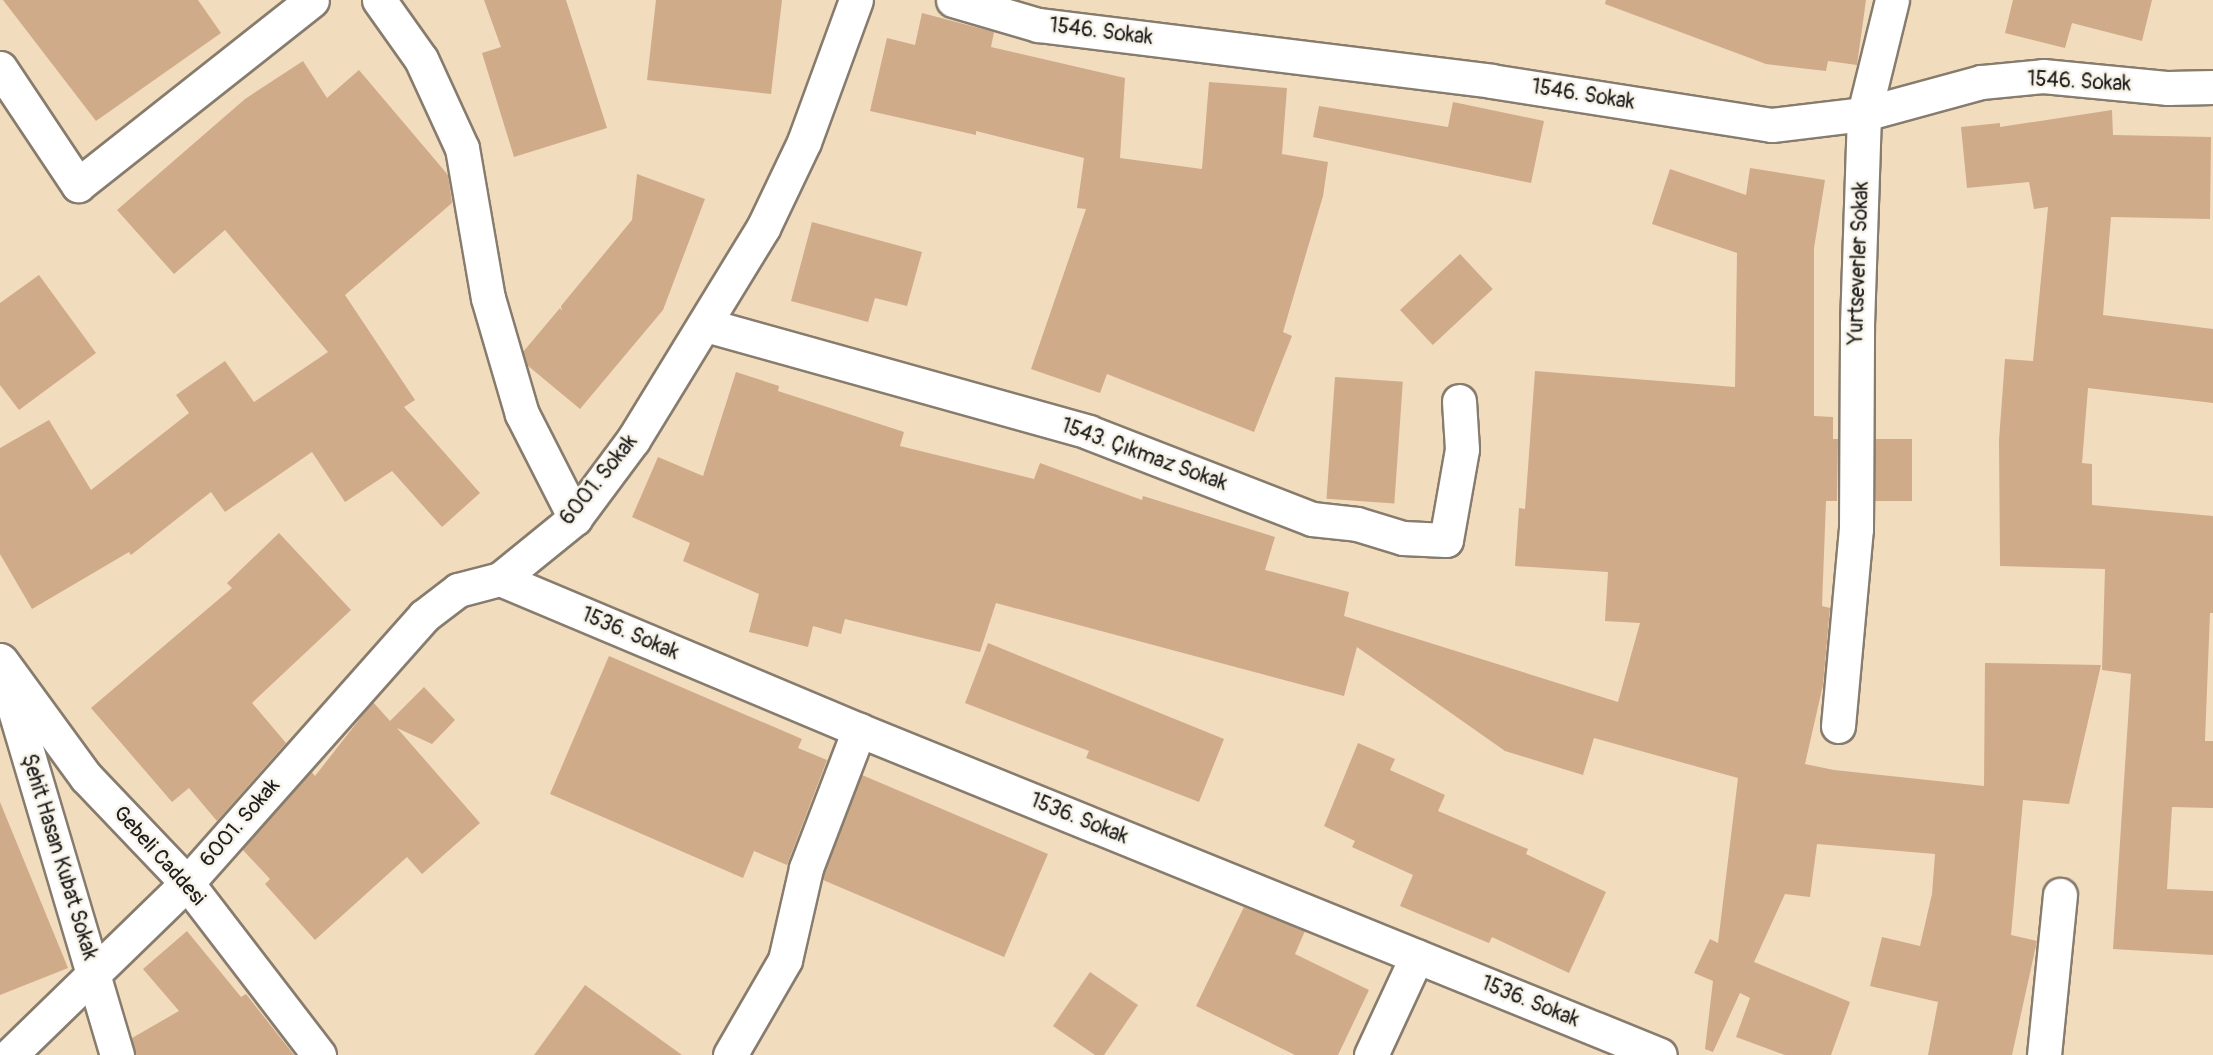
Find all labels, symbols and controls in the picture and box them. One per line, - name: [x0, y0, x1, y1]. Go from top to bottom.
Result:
- street label: 1546. Sokak: [1048, 13, 1154, 51]
- street label: 1546. Sokak: [2026, 67, 2132, 97]
- street label: 1546. Sokak: [1530, 74, 1636, 116]
- street label: Yurtseverler Sokak: [1844, 181, 1874, 345]
- street label: 1543. Çıkmaz Sokak: [1058, 413, 1230, 497]
- street label: 6001. Sokak: [555, 430, 643, 530]
- street label: 1536. Sokak: [577, 602, 683, 666]
- street label: Şehit Hasan Kubat Sokak: [16, 751, 102, 963]
- street label: 6001. Sokak: [195, 774, 285, 872]
- street label: 1536. Sokak: [1026, 788, 1132, 850]
- street label: Gebeli Caddesi: [108, 801, 210, 911]
- street label: 1536. Sokak: [1477, 971, 1583, 1033]

